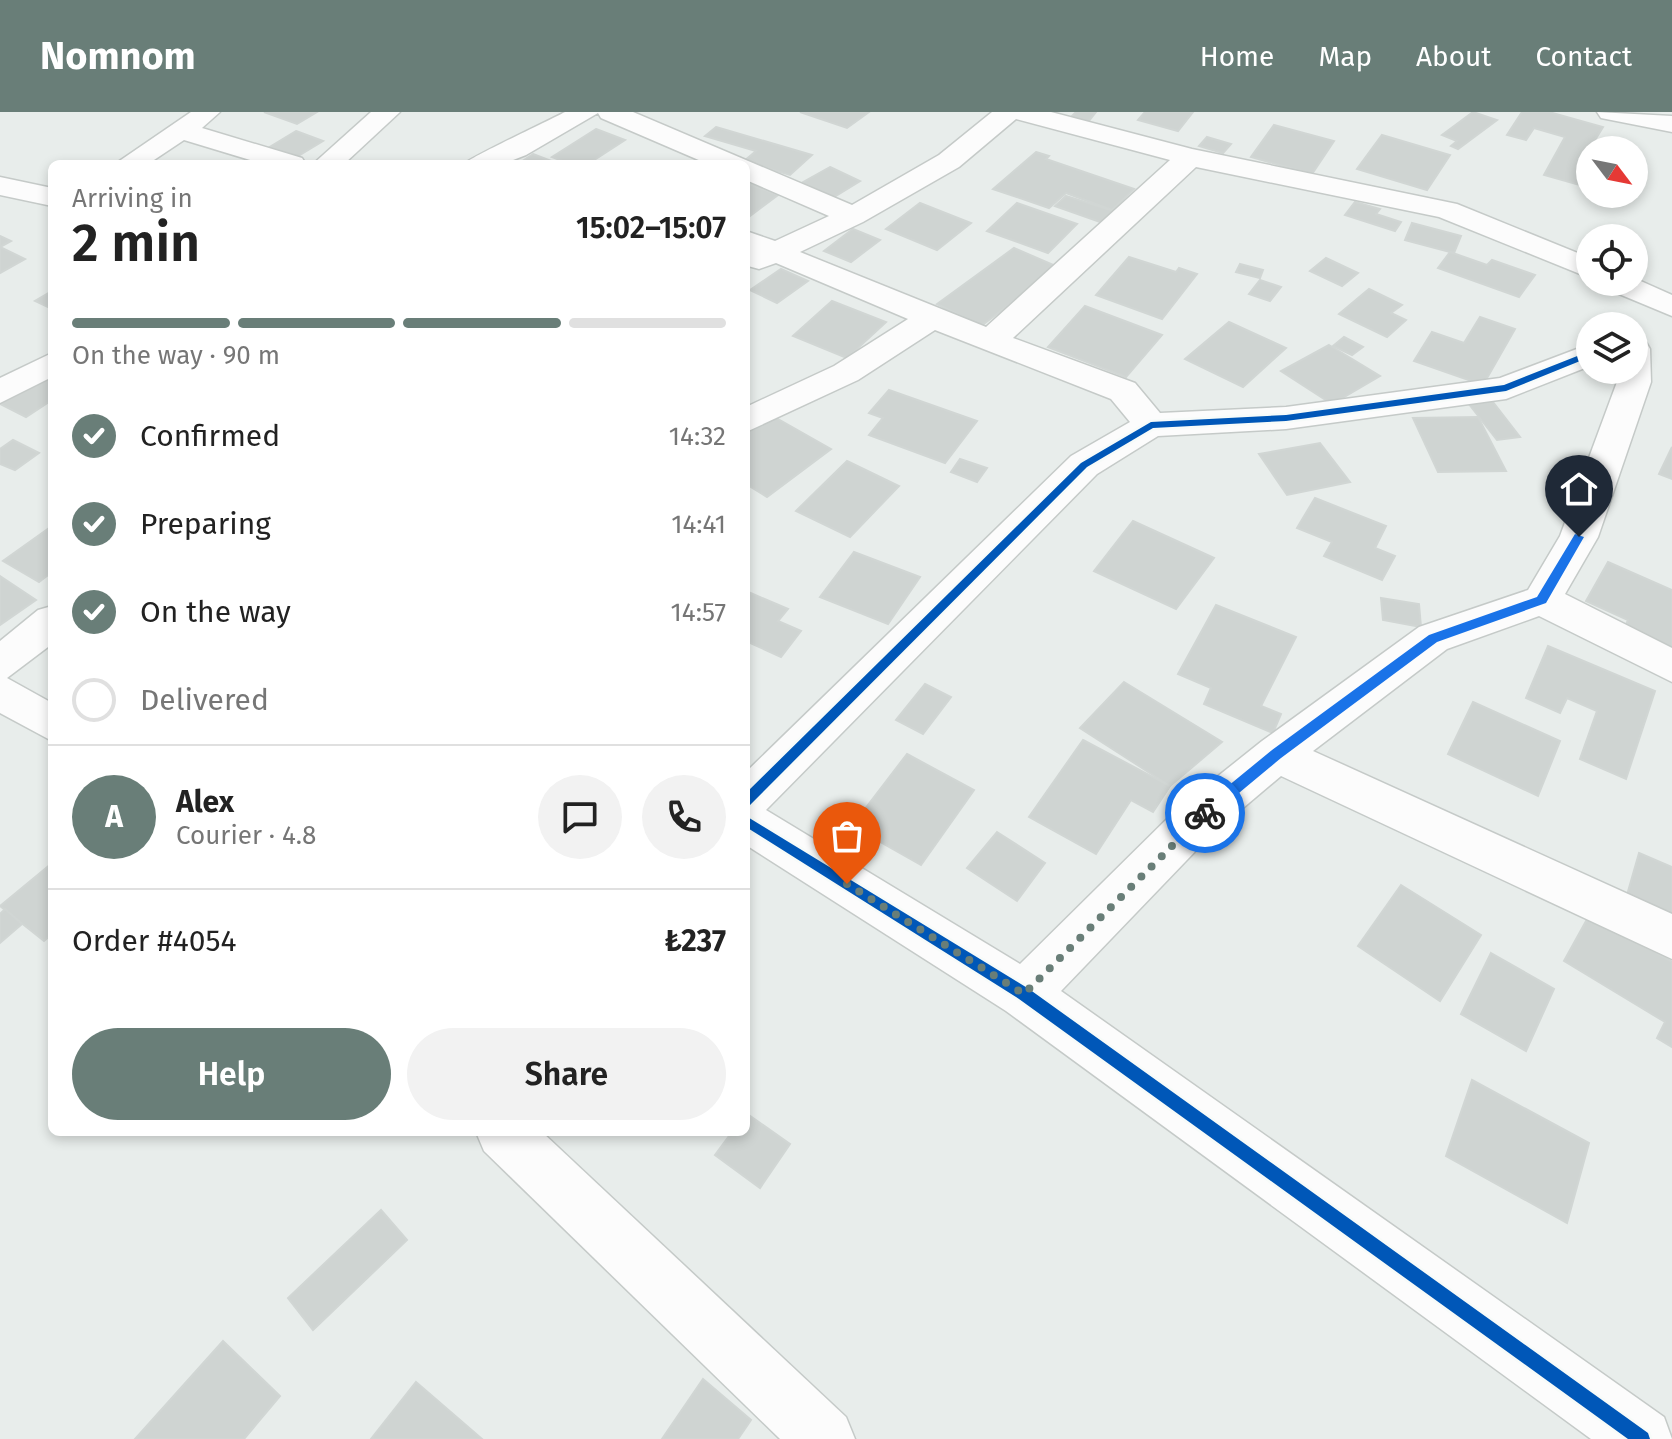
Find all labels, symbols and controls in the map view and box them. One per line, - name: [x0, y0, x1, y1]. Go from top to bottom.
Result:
- text: Nomnom: [40, 33, 196, 79]
- text: Home: [1200, 40, 1274, 73]
- text: Map: [1318, 40, 1372, 73]
- text: About: [1416, 40, 1491, 73]
- text: Contact: [1535, 40, 1632, 73]
- north arrow: [1576, 136, 1648, 208]
- map controls: [1576, 136, 1648, 384]
- text: Arriving in: [72, 183, 193, 214]
- text: 15:02–15:07: [576, 210, 726, 246]
- text: 2 min: [72, 212, 200, 275]
- button: locate: [1576, 224, 1648, 296]
- button: layers: [1576, 312, 1648, 384]
- text: On the way · 90 m: [72, 340, 280, 371]
- icon: check: [72, 414, 116, 458]
- text: Confirmed: [140, 418, 280, 454]
- text: 14:32: [669, 421, 726, 452]
- pin: [1545, 455, 1613, 537]
- icon: home: [1557, 467, 1601, 511]
- icon: check: [72, 502, 116, 546]
- text: Preparing: [140, 506, 271, 542]
- text: 14:41: [671, 509, 726, 540]
- icon: check: [72, 590, 116, 634]
- text: On the way: [140, 594, 291, 630]
- text: 14:57: [671, 597, 726, 628]
- text: Delivered: [140, 682, 269, 718]
- courier: [1165, 773, 1245, 853]
- button: chat: [538, 775, 622, 859]
- button: phone: [642, 775, 726, 859]
- text: Alex: [176, 784, 234, 820]
- icon: bike: [1183, 791, 1227, 835]
- text: A: [105, 799, 123, 835]
- pin: [813, 802, 881, 884]
- icon: bag: [825, 814, 869, 858]
- text: Courier · 4.8: [176, 820, 316, 851]
- text: Order #4054: [72, 923, 237, 959]
- text: ₺237: [664, 923, 726, 959]
- button: Help: [72, 1028, 391, 1120]
- button: Share: [407, 1028, 726, 1120]

